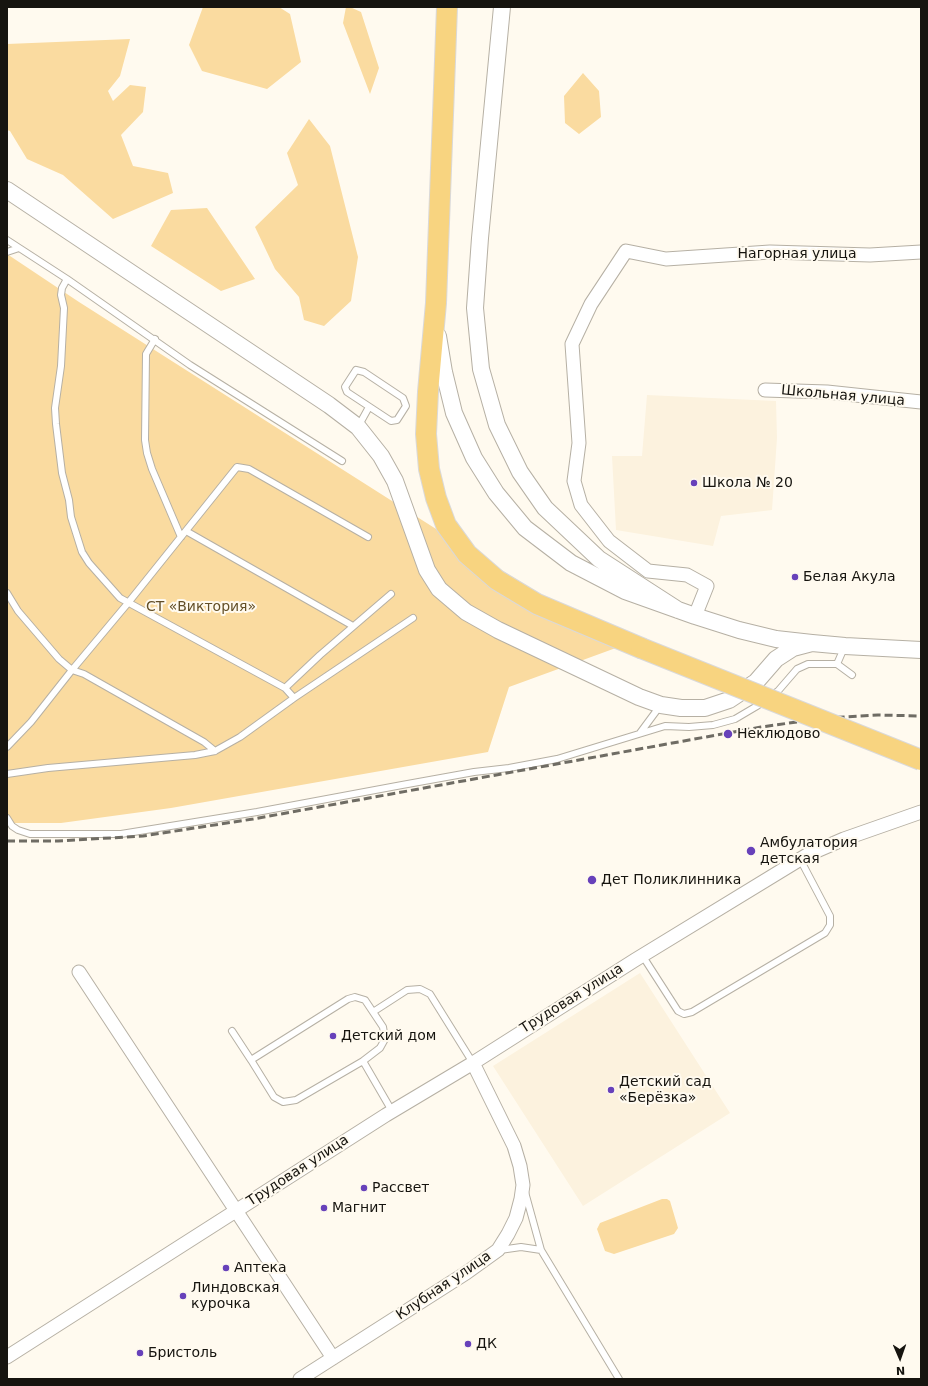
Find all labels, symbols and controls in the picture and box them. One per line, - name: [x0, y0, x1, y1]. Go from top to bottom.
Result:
- street label: Нагорная улица: [738, 246, 856, 262]
- street label: Школьная улица: [780, 382, 906, 410]
- place label: Школа № 20: [702, 475, 793, 491]
- marker: Школа № 20: [689, 478, 699, 488]
- place label: Белая Акула: [803, 569, 895, 585]
- marker: Белая Акула: [790, 572, 800, 582]
- park label: СТ «Виктория»: [146, 599, 256, 615]
- place label: Неклюдово: [737, 726, 820, 742]
- marker: Неклюдово: [722, 728, 734, 740]
- place label: Амбулатория детская: [760, 835, 858, 868]
- marker: Амбулатория детская: [745, 845, 757, 857]
- place label: Дет Поликлинника: [601, 872, 741, 888]
- marker: Дет Поликлинника: [586, 874, 598, 886]
- street label: Трудовая улица: [517, 961, 627, 1037]
- place label: Детский дом: [341, 1028, 436, 1044]
- marker: Детский дом: [328, 1031, 338, 1041]
- place label: Детский сад «Берёзка»: [619, 1074, 711, 1106]
- marker: Детский сад «Берёзка»: [606, 1085, 616, 1095]
- street label: Трудовая улица: [244, 1132, 352, 1210]
- place label: Рассвет: [372, 1180, 429, 1196]
- marker: Рассвет: [359, 1183, 369, 1193]
- place label: Магнит: [332, 1200, 386, 1216]
- marker: Магнит: [319, 1203, 329, 1213]
- street label: Клубная улица: [393, 1248, 495, 1324]
- place label: Аптека: [234, 1260, 287, 1276]
- marker: Аптека: [221, 1263, 231, 1273]
- place label: Линдовская курочка: [191, 1280, 279, 1312]
- marker: Линдовская курочка: [178, 1291, 188, 1301]
- place label: ДК: [476, 1336, 497, 1352]
- north arrow: [880, 1338, 920, 1378]
- marker: ДК: [463, 1339, 473, 1349]
- place label: Бристоль: [148, 1345, 217, 1361]
- marker: Бристоль: [135, 1348, 145, 1358]
- text: N: [896, 1364, 905, 1377]

